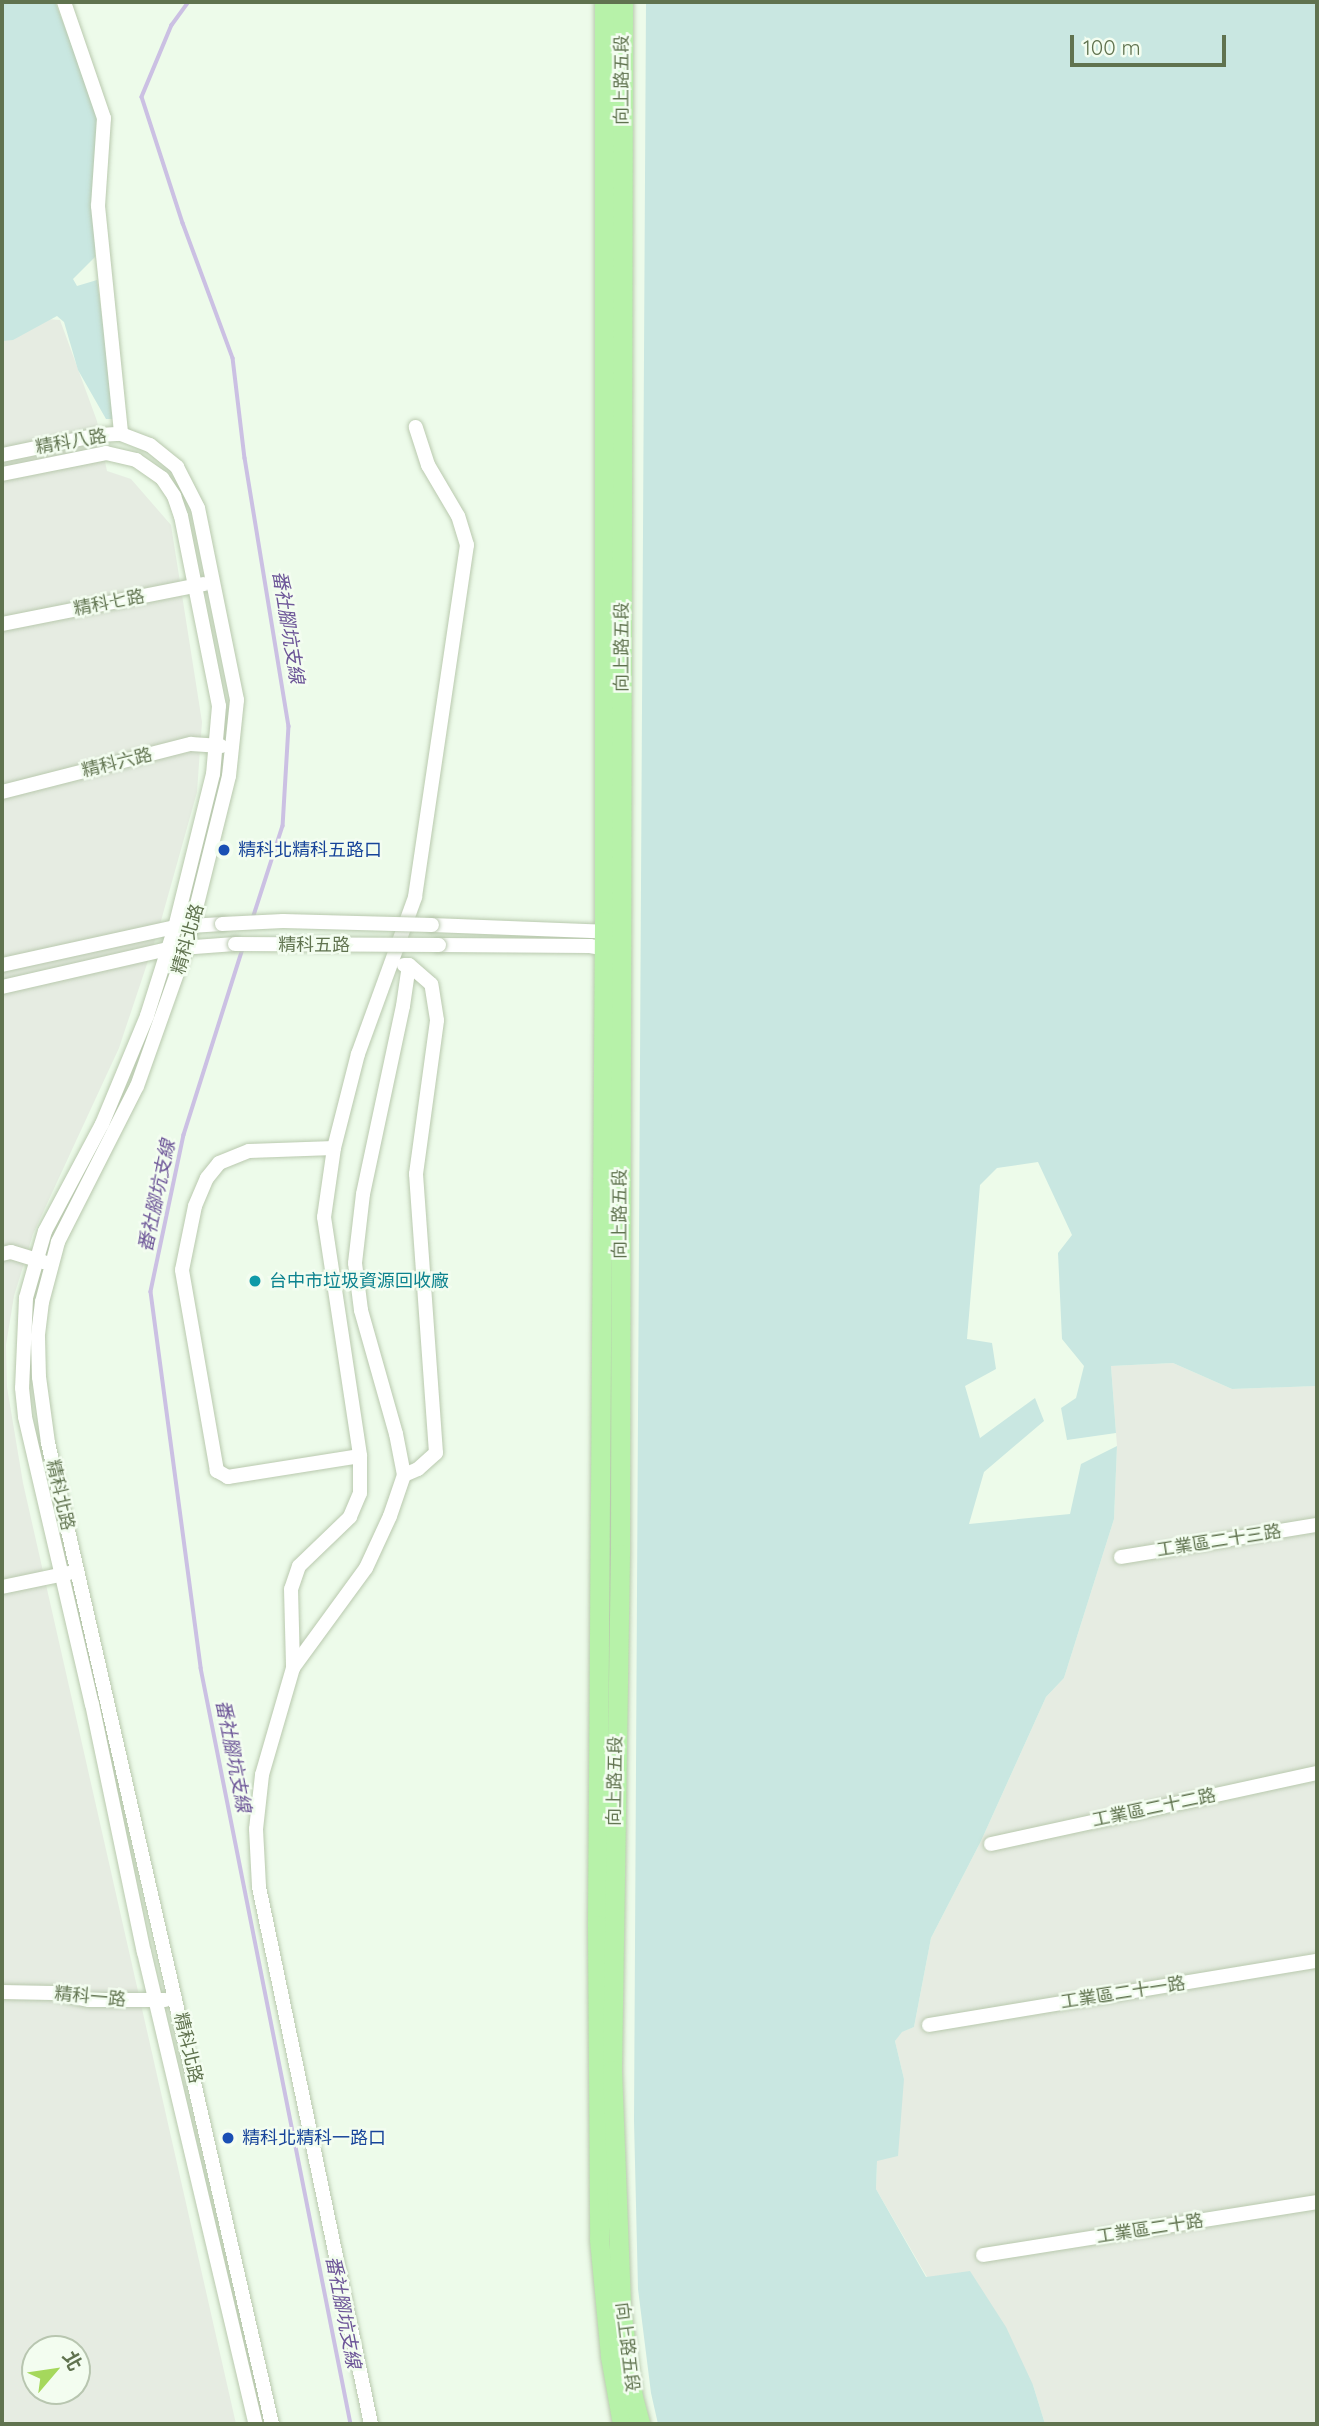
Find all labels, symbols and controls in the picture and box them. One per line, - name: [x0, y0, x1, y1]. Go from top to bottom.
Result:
- scale bar: [1074, 21, 1230, 65]
- text: 100 m: [1083, 34, 1141, 60]
- street label: 向上路五段: [611, 35, 633, 125]
- street label: 精科八路: [34, 425, 108, 459]
- water label: 番社腳坑支線: [268, 569, 308, 685]
- street label: 精科七路: [72, 586, 146, 620]
- street label: 向上路五段: [611, 602, 633, 692]
- street label: 精科六路: [79, 744, 155, 782]
- place label: 精科北精科五路口: [238, 839, 382, 861]
- marker: 精科北精科五路口: [216, 842, 232, 858]
- street label: 精科北路: [168, 901, 208, 977]
- street label: 精科五路: [278, 934, 350, 956]
- water label: 番社腳坑支線: [134, 1138, 180, 1254]
- street label: 向上路五段: [609, 1169, 631, 1259]
- place label: 台中市垃圾資源回收廠: [269, 1270, 449, 1292]
- marker: 台中市垃圾資源回收廠: [247, 1273, 263, 1289]
- street label: 精科北路: [41, 1457, 79, 1533]
- street label: 工業區二十三路: [1155, 1520, 1283, 1562]
- water label: 番社腳坑支線: [211, 1698, 255, 1814]
- street label: 向上路五段: [603, 1736, 627, 1826]
- street label: 工業區二十二路: [1090, 1784, 1218, 1832]
- street label: 工業區二十一路: [1059, 1972, 1187, 2014]
- street label: 精科一路: [53, 1983, 127, 2011]
- street label: 精科北路: [169, 2010, 207, 2086]
- place label: 精科北精科一路口: [242, 2127, 386, 2149]
- marker: 精科北精科一路口: [220, 2130, 236, 2146]
- street label: 工業區二十路: [1095, 2210, 1205, 2248]
- water label: 番社腳坑支線: [321, 2254, 365, 2370]
- street label: 向上路五段: [611, 2301, 643, 2393]
- north arrow: [21, 2335, 91, 2405]
- text: 北: [58, 2347, 88, 2375]

